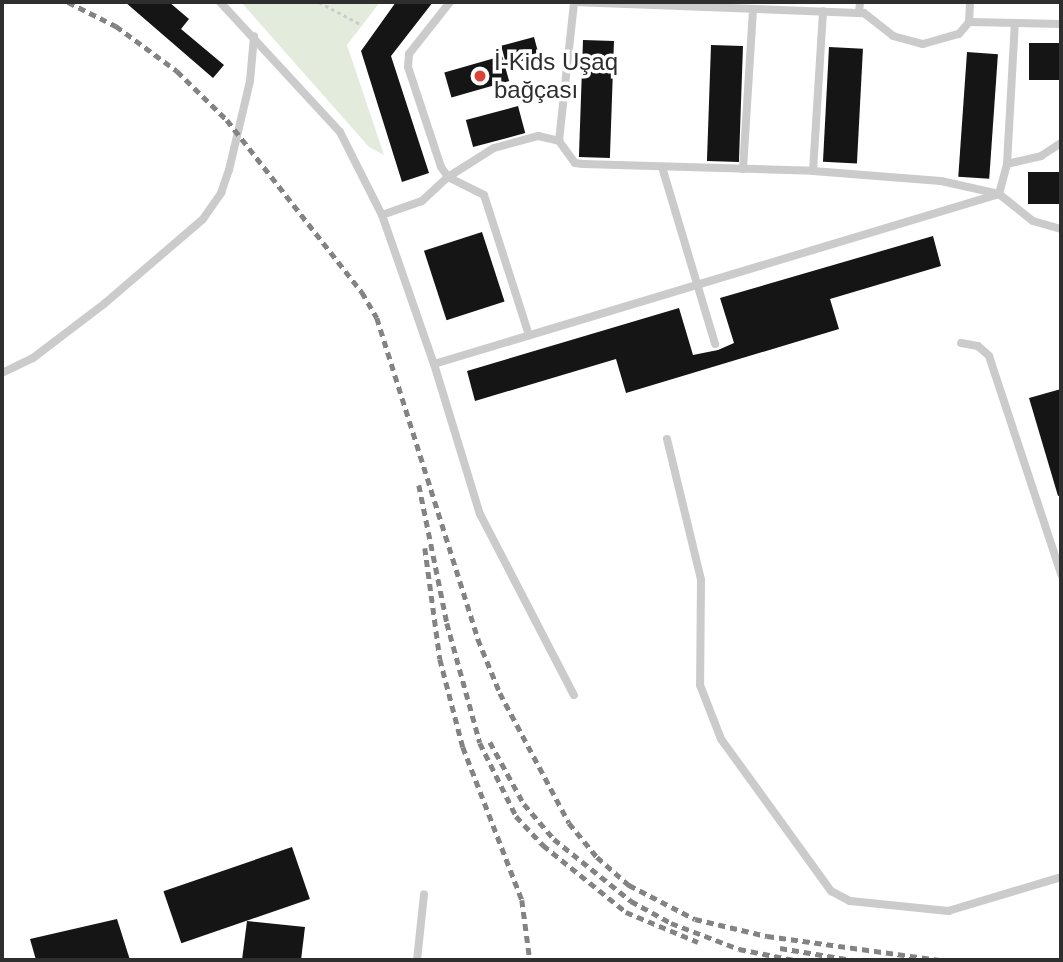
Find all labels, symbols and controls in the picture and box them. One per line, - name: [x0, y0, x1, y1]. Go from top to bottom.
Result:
- place label: İ-Kids Uşaq bağçası: [494, 48, 618, 104]
- marker: İ-Kids Uşaq bağçası: [472, 68, 488, 84]

